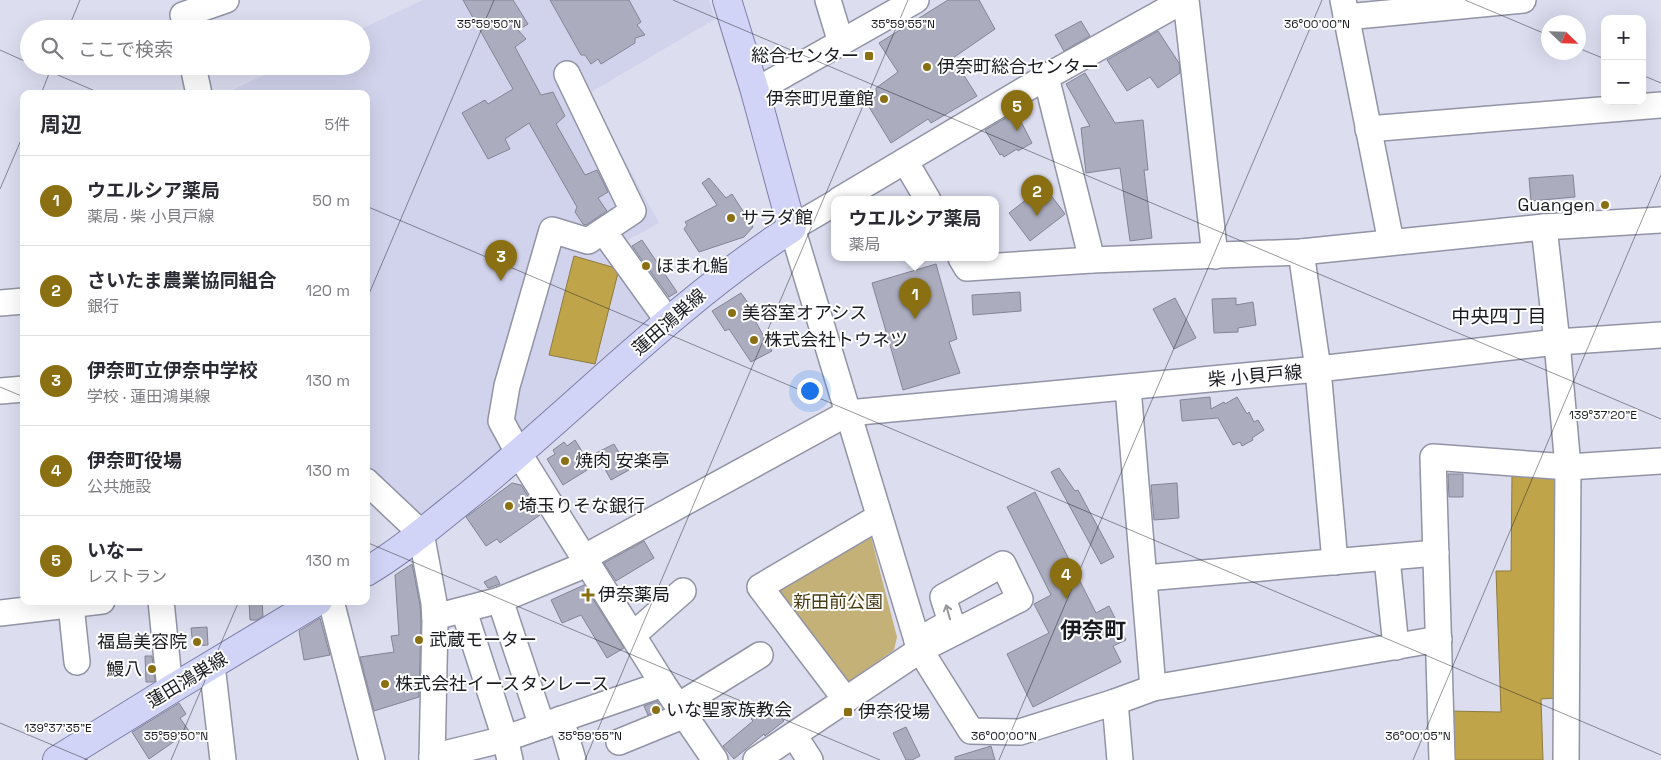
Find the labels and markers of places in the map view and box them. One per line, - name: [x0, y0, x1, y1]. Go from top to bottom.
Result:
- place label: 総合センター: [751, 44, 859, 67]
- marker: 総合センター: [863, 50, 875, 62]
- place label: 伊奈町総合センター: [937, 55, 1099, 78]
- marker: 伊奈町総合センター: [921, 61, 933, 73]
- place label: 伊奈町児童館: [766, 87, 874, 110]
- pin: 5: [1001, 90, 1033, 131]
- marker: 伊奈町児童館: [878, 93, 890, 105]
- pin: 2: [1021, 175, 1053, 216]
- place label: Guangen: [1517, 193, 1595, 216]
- marker: Guangen: [1599, 199, 1611, 211]
- place label: サラダ館: [741, 206, 813, 229]
- marker: サラダ館: [725, 212, 737, 224]
- pin: 3: [485, 240, 517, 281]
- place label: ほまれ鮨: [656, 254, 728, 277]
- marker: ほまれ鮨: [640, 260, 652, 272]
- pin: 1: [899, 278, 931, 319]
- place label: 美容室オアシス: [742, 301, 867, 324]
- marker: 美容室オアシス: [726, 307, 738, 319]
- place label: 株式会社トウネツ: [764, 328, 908, 351]
- marker: 株式会社トウネツ: [748, 334, 760, 346]
- place label: 焼肉 安楽亭: [575, 449, 670, 472]
- marker: 焼肉 安楽亭: [559, 455, 571, 467]
- place label: 埼玉りそな銀行: [519, 494, 645, 517]
- marker: 埼玉りそな銀行: [503, 500, 515, 512]
- pin: 4: [1050, 558, 1082, 599]
- place label: 伊奈薬局: [598, 583, 670, 606]
- marker: 伊奈薬局: [582, 589, 594, 601]
- place label: 武蔵モーター: [429, 628, 537, 651]
- place label: 福島美容院: [97, 630, 187, 653]
- marker: 武蔵モーター: [413, 634, 425, 646]
- marker: 福島美容院: [191, 636, 203, 648]
- place label: 鰻八: [106, 657, 142, 680]
- marker: 鰻八: [146, 663, 158, 675]
- place label: 株式会社イースタンレース: [395, 672, 609, 695]
- marker: 株式会社イースタンレース: [379, 678, 391, 690]
- place label: いな聖家族教会: [666, 698, 792, 721]
- place label: 伊奈役場: [858, 700, 930, 723]
- marker: いな聖家族教会: [650, 704, 662, 716]
- marker: 伊奈役場: [842, 706, 854, 718]

